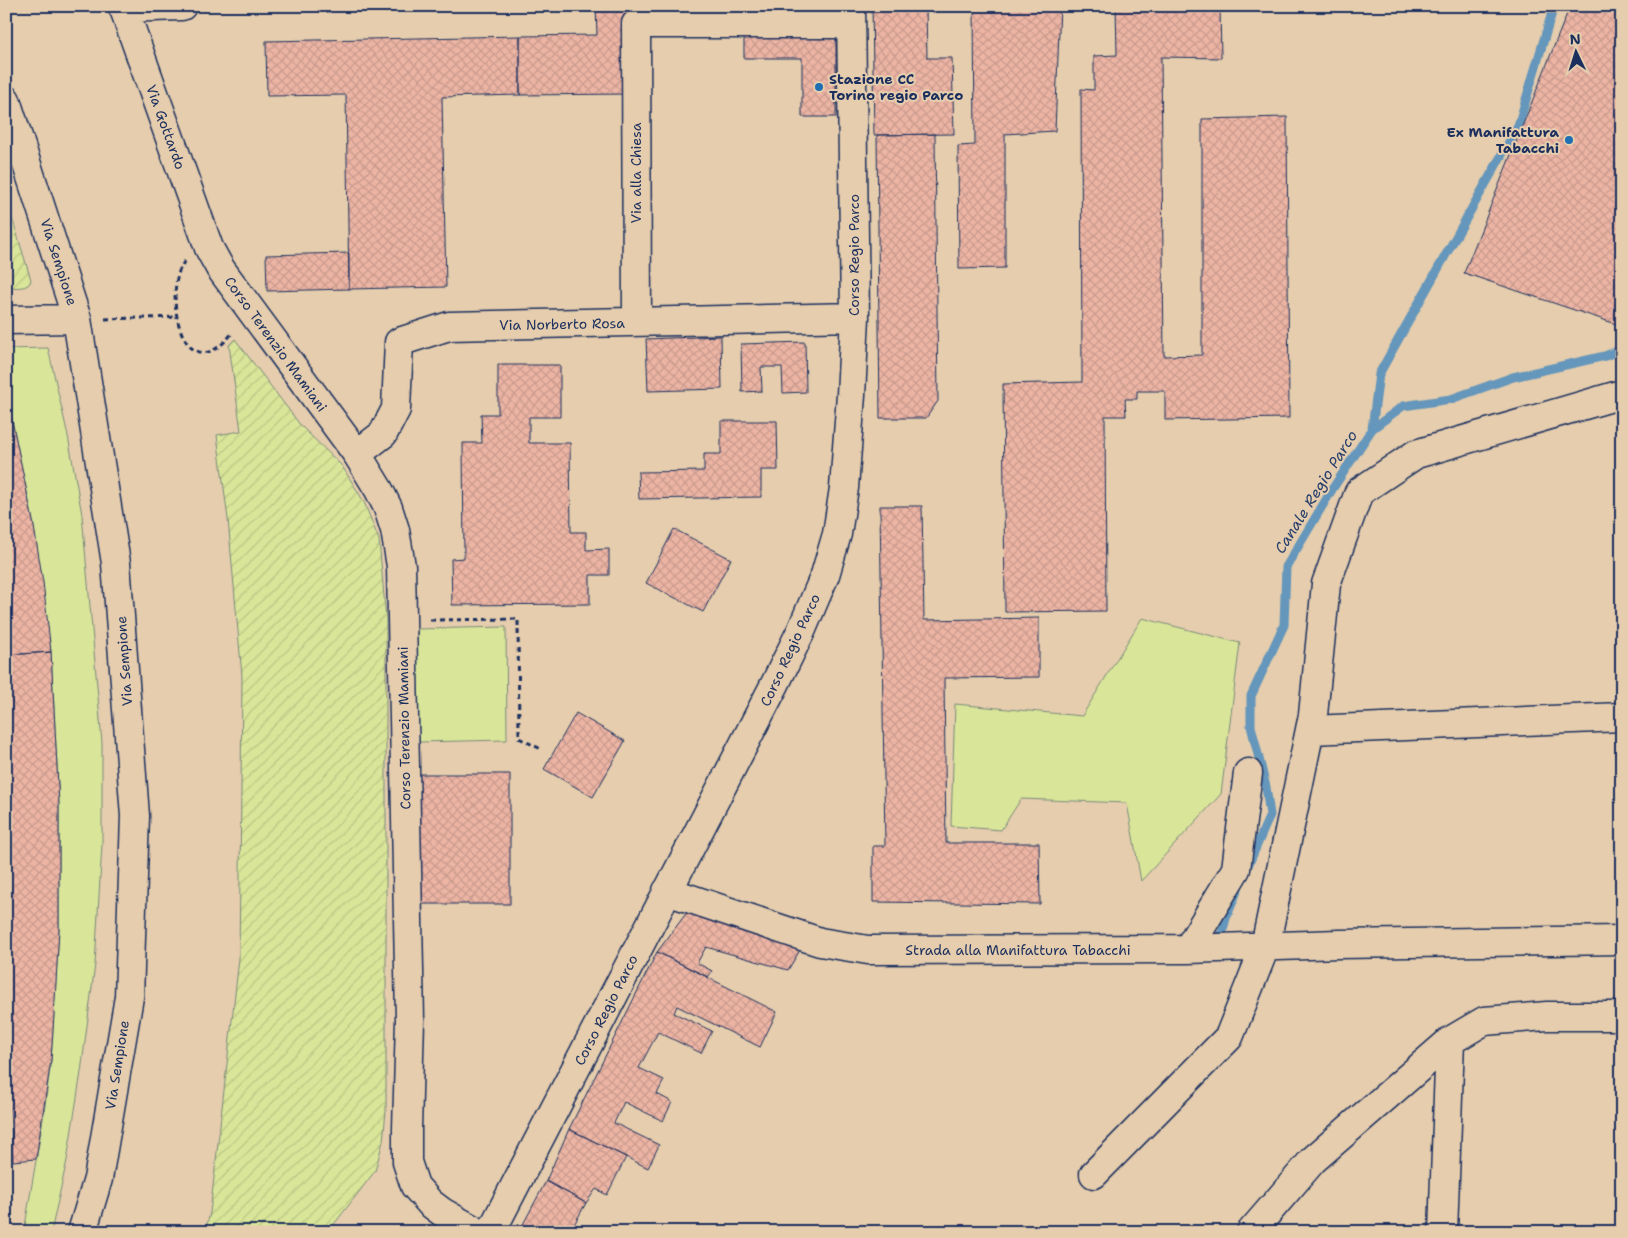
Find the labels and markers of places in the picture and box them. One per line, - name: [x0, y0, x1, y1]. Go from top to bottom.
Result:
- place label: Stazione CC Torino regio Parco: [829, 70, 963, 104]
- marker: Stazione CC Torino regio Parco: [813, 81, 825, 93]
- place label: Ex Manifattura Tabacchi: [1447, 123, 1559, 157]
- marker: Ex Manifattura Tabacchi: [1563, 134, 1575, 146]

